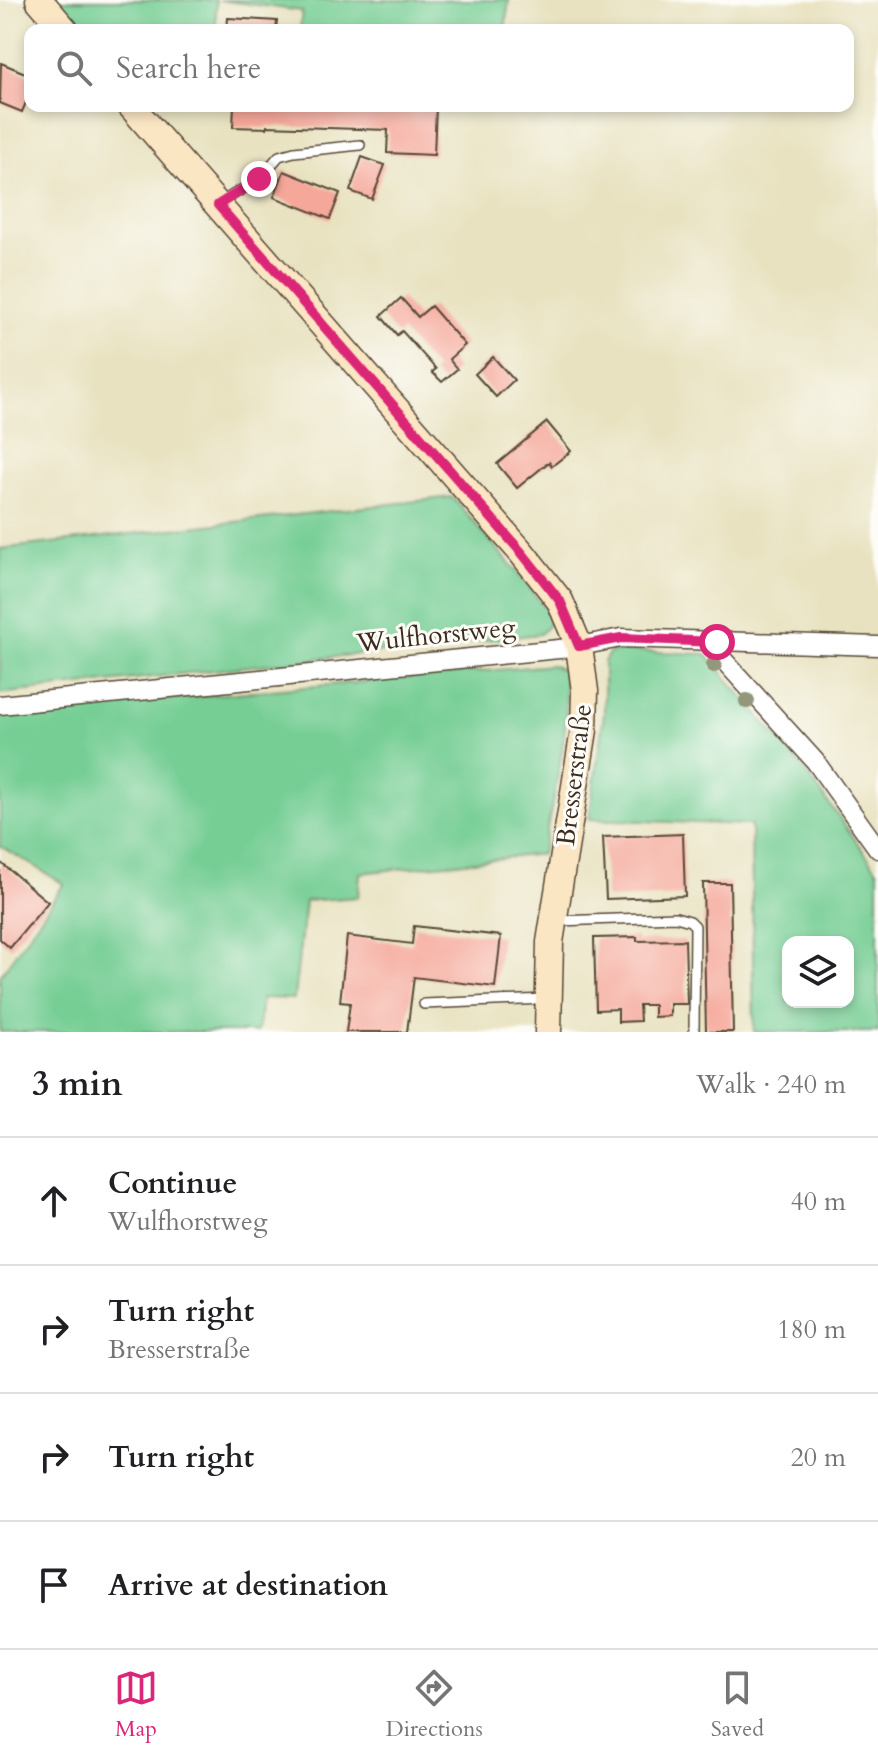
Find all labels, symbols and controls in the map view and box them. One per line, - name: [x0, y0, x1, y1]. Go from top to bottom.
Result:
- search box: [24, 24, 854, 112]
- icon: search: [52, 46, 96, 90]
- text: Search here: [116, 48, 261, 89]
- route end: [241, 161, 277, 197]
- street label: Wulfhorstweg: [354, 609, 518, 661]
- route start: [699, 624, 735, 660]
- street label: Bresserstraße: [548, 702, 600, 848]
- map controls: [782, 936, 854, 1008]
- button: layers: [782, 936, 854, 1008]
- text: 3 min: [32, 1061, 123, 1107]
- text: Walk · 240 m: [696, 1067, 846, 1102]
- text: Continue: [108, 1163, 237, 1204]
- icon: ahead: [32, 1179, 76, 1223]
- text: 40 m: [790, 1184, 846, 1219]
- text: Wulfhorstweg: [108, 1204, 267, 1239]
- text: Turn right: [108, 1291, 254, 1332]
- icon: right: [32, 1307, 76, 1351]
- text: 180 m: [777, 1312, 846, 1347]
- text: Bresserstraße: [108, 1332, 251, 1367]
- icon: right: [32, 1435, 76, 1479]
- text: Turn right: [108, 1437, 254, 1478]
- text: 20 m: [790, 1440, 846, 1475]
- icon: arrive: [32, 1563, 76, 1607]
- text: Arrive at destination: [108, 1565, 388, 1606]
- tab: Map: [114, 1666, 158, 1744]
- tab: Directions: [386, 1666, 483, 1744]
- tab: Saved: [711, 1666, 764, 1744]

